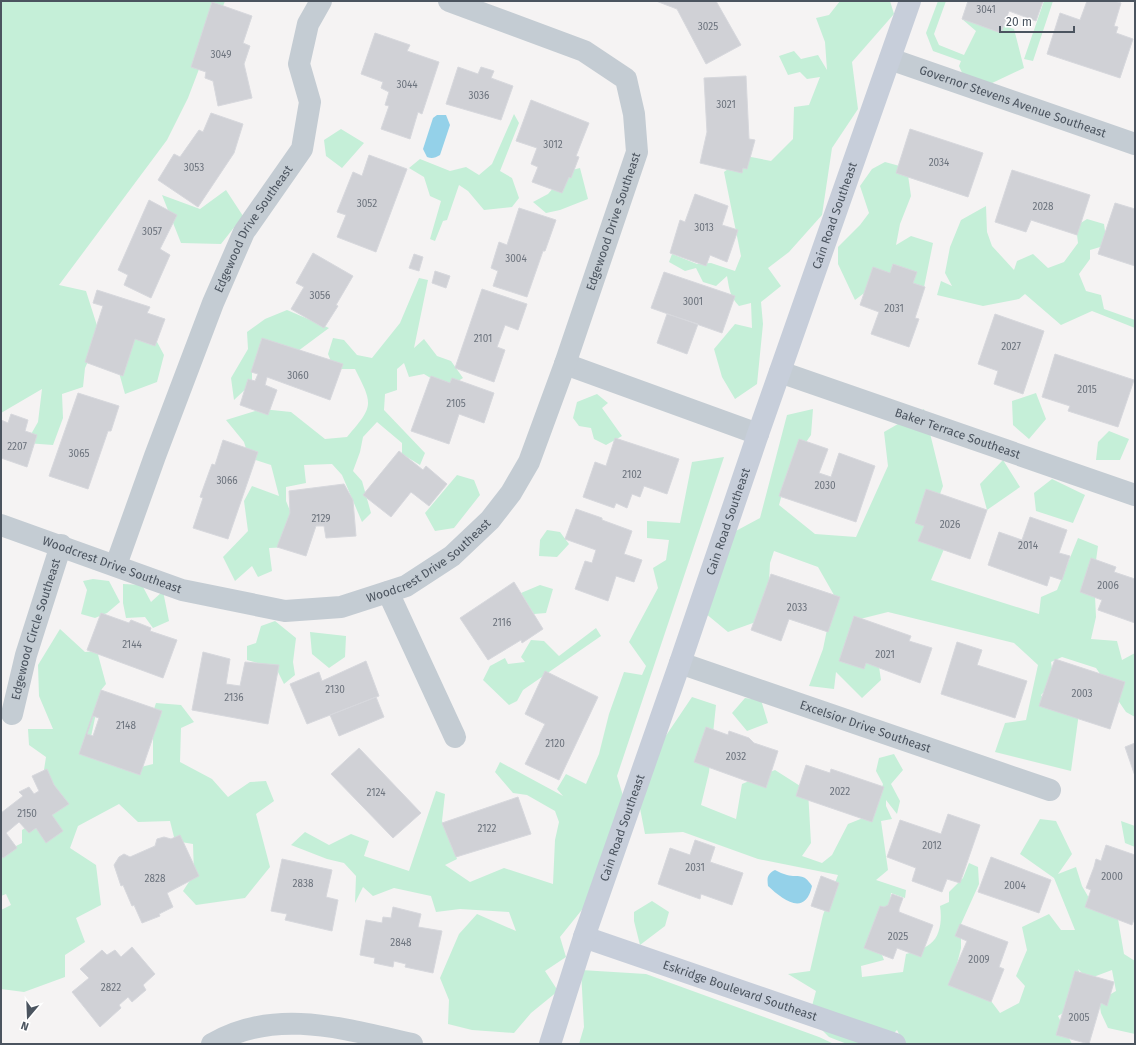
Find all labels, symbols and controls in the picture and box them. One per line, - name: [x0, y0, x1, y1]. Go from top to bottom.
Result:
- house number: 3041: [976, 4, 996, 16]
- scale bar: [1000, 8, 1074, 34]
- text: 20 m: [1006, 15, 1032, 29]
- house number: 3025: [698, 21, 718, 33]
- house number: 3049: [211, 49, 231, 61]
- street label: Governor Stevens Avenue Southeast: [918, 63, 1109, 141]
- house number: 3044: [396, 79, 418, 91]
- house number: 3036: [469, 90, 489, 102]
- house number: 3021: [716, 99, 736, 111]
- house number: 3012: [543, 139, 563, 151]
- street label: Edgewood Drive Southeast: [583, 150, 644, 293]
- house number: 2034: [929, 157, 950, 169]
- street label: Cain Road Southeast: [809, 160, 860, 271]
- house number: 3053: [184, 162, 204, 174]
- street label: Edgewood Drive Southeast: [211, 162, 296, 295]
- house number: 3052: [357, 198, 377, 210]
- house number: 2028: [1033, 201, 1054, 213]
- house number: 3013: [694, 222, 714, 234]
- house number: 3057: [142, 226, 162, 238]
- house number: 3004: [505, 253, 527, 265]
- house number: 3056: [310, 290, 330, 302]
- house number: 3001: [683, 296, 703, 308]
- house number: 2031: [884, 303, 904, 315]
- house number: 2101: [474, 333, 492, 345]
- house number: 2027: [1001, 341, 1021, 353]
- house number: 3060: [287, 370, 309, 382]
- house number: 2015: [1077, 384, 1097, 396]
- house number: 2105: [446, 398, 466, 410]
- street label: Baker Terrace Southeast: [893, 405, 1023, 462]
- house number: 2207: [7, 441, 27, 453]
- house number: 3065: [69, 448, 89, 460]
- street label: Cain Road Southeast: [703, 466, 753, 577]
- house number: 2102: [622, 469, 642, 481]
- house number: 3066: [216, 475, 238, 487]
- house number: 2030: [815, 480, 836, 492]
- house number: 2129: [311, 513, 331, 525]
- street label: Woodcrest Drive Southeast: [365, 516, 494, 605]
- house number: 2026: [940, 519, 960, 531]
- street label: Woodcrest Drive Southeast: [41, 533, 184, 597]
- house number: 2014: [1018, 540, 1039, 552]
- street label: Edgewood Circle Southeast: [9, 556, 63, 702]
- house number: 2006: [1097, 580, 1119, 592]
- house number: 2033: [787, 602, 807, 614]
- house number: 2116: [493, 617, 511, 629]
- house number: 2144: [122, 639, 143, 651]
- house number: 2021: [875, 649, 895, 661]
- house number: 2130: [325, 684, 345, 696]
- house number: 2003: [1072, 688, 1093, 700]
- house number: 2136: [224, 692, 244, 704]
- street label: Excelsior Drive Southeast: [798, 698, 933, 756]
- house number: 2148: [116, 720, 136, 732]
- house number: 2120: [545, 738, 565, 750]
- house number: 2032: [726, 751, 746, 763]
- street label: Cain Road Southeast: [597, 772, 648, 883]
- house number: 2022: [830, 786, 850, 798]
- house number: 2124: [366, 787, 386, 799]
- house number: 2150: [17, 808, 37, 820]
- house number: 2122: [478, 823, 497, 835]
- house number: 2012: [922, 840, 942, 852]
- house number: 2031: [685, 862, 705, 874]
- house number: 2000: [1101, 871, 1123, 883]
- house number: 2828: [145, 873, 166, 885]
- house number: 2838: [293, 878, 314, 890]
- house number: 2004: [1004, 880, 1026, 892]
- house number: 2025: [888, 931, 908, 943]
- house number: 2848: [390, 937, 412, 949]
- house number: 2009: [968, 954, 990, 966]
- street label: Eskridge Boulevard Southeast: [661, 958, 820, 1024]
- house number: 2822: [101, 982, 121, 994]
- north arrow: [8, 997, 48, 1037]
- house number: 2005: [1068, 1012, 1090, 1024]
- text: N: [19, 1019, 30, 1033]

